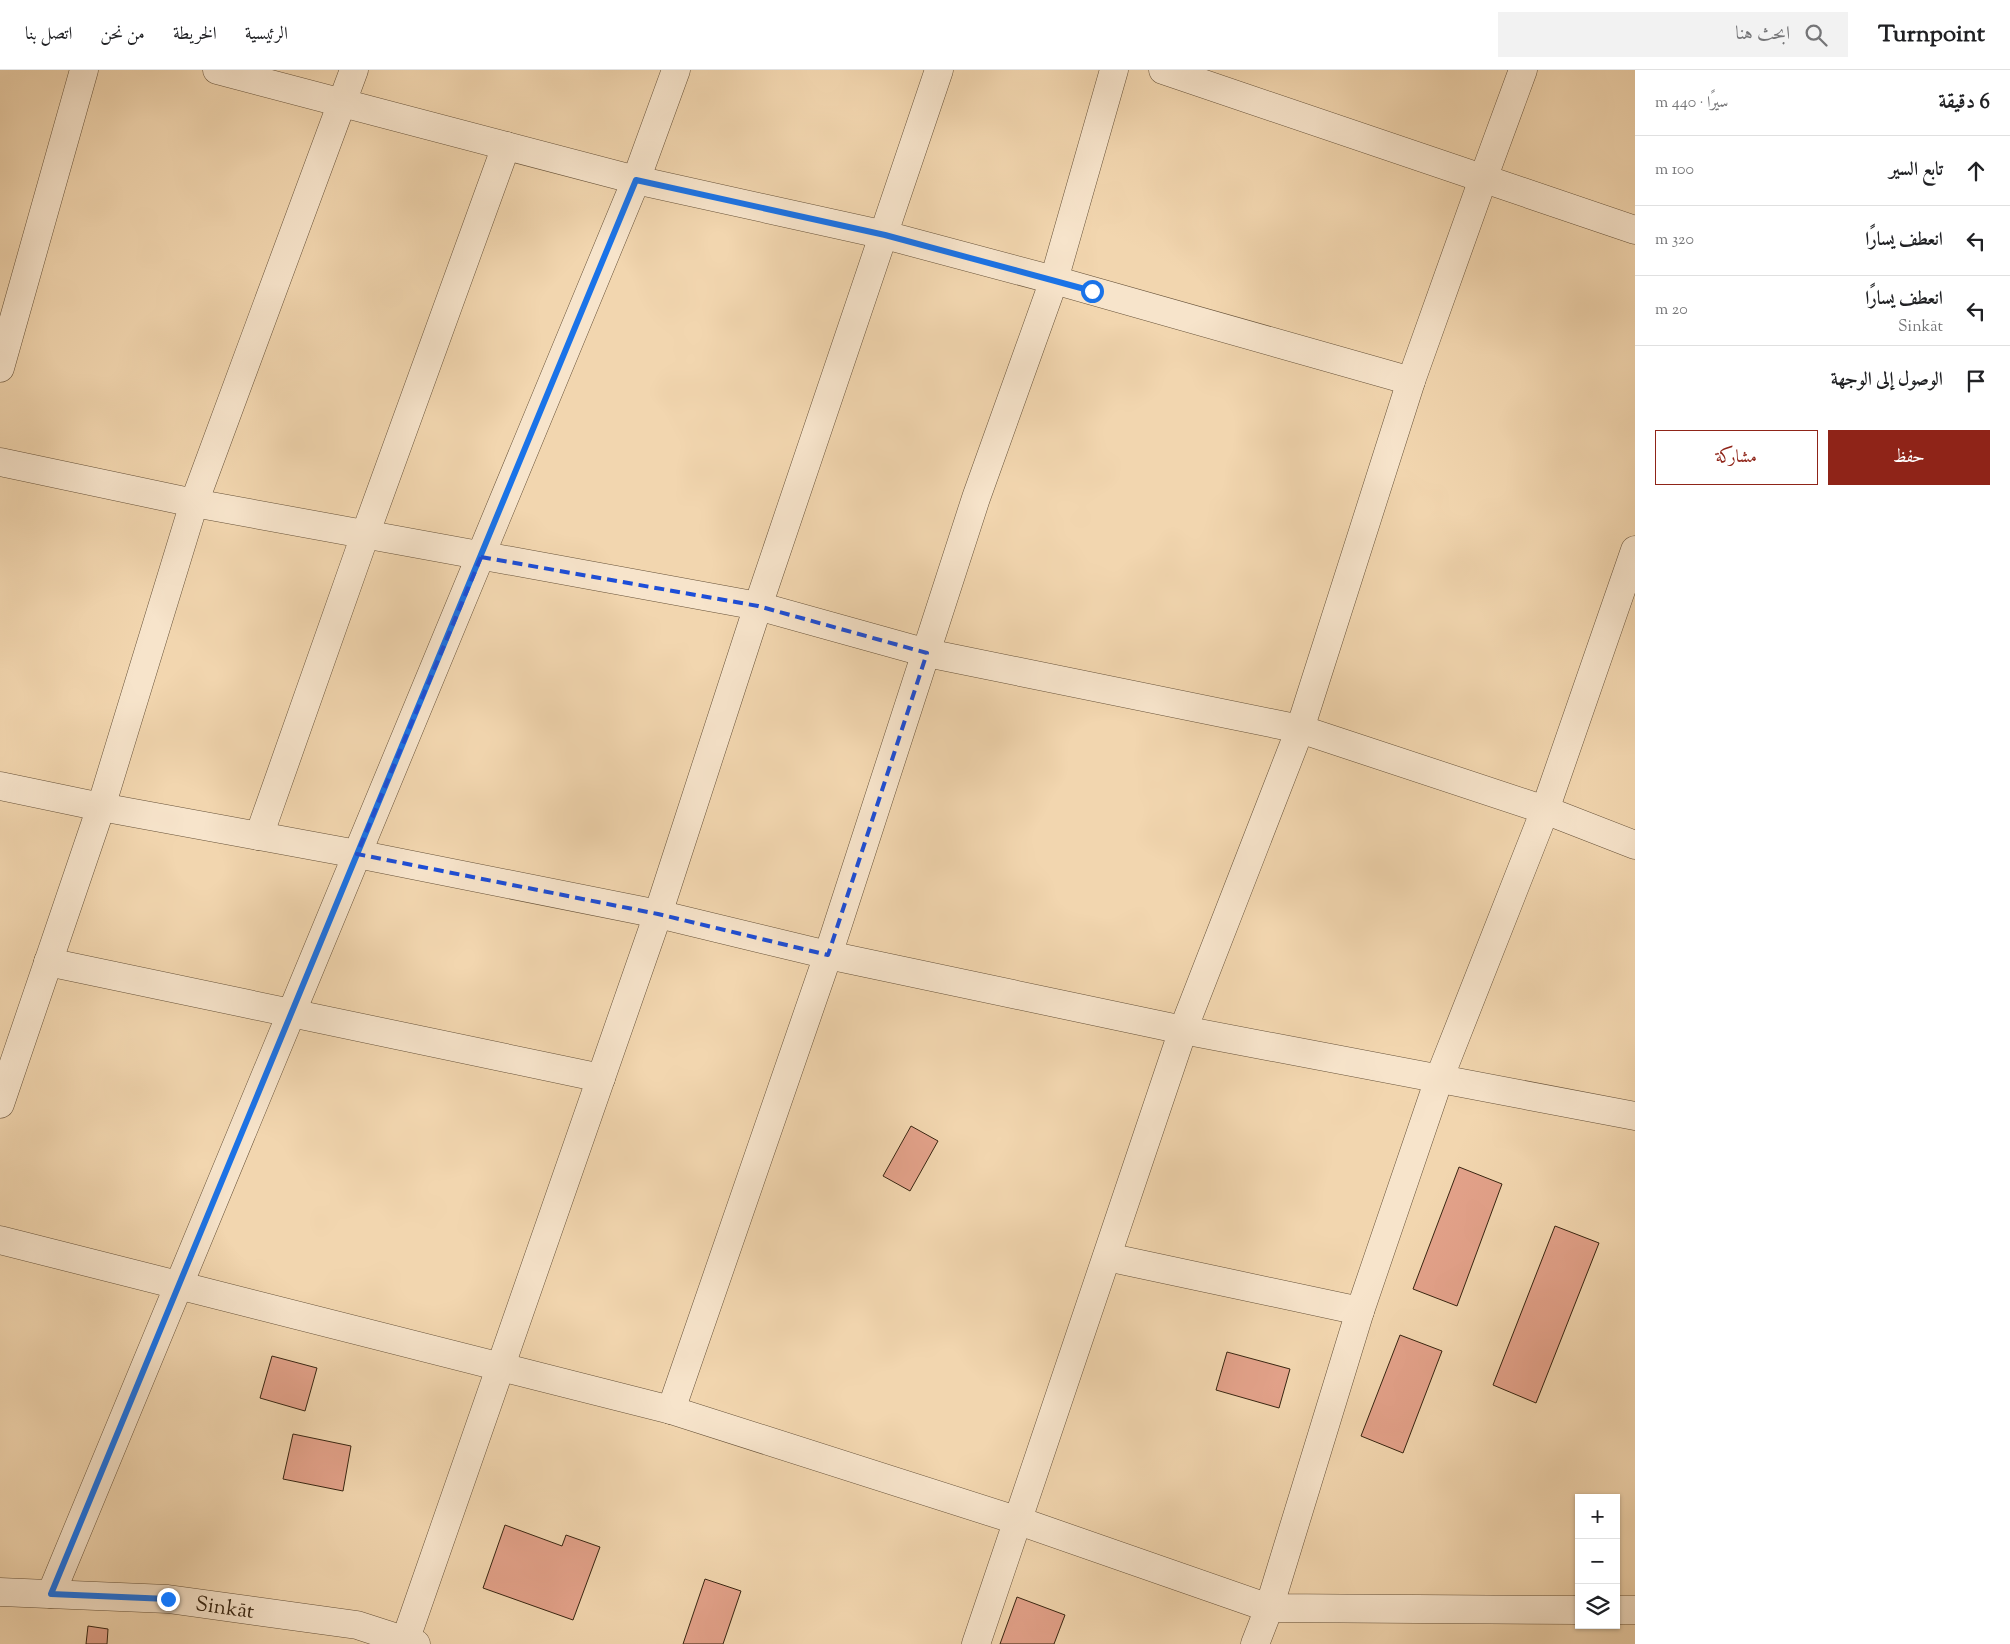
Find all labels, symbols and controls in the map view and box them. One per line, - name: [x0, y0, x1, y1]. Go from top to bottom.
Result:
- search box: [1498, 12, 1848, 57]
- text: Turnpoint: [1878, 18, 1985, 52]
- text: ابحث هنا: [1735, 21, 1790, 48]
- icon: search: [1802, 21, 1830, 49]
- text: اتصل بنا: [25, 22, 72, 48]
- text: من نحن: [100, 22, 145, 48]
- text: الخريطة: [173, 22, 217, 48]
- text: الرئيسية: [245, 22, 288, 48]
- text: 6 دقيقة: [1938, 88, 1990, 118]
- text: سيرًا · 440 m: [1655, 92, 1728, 115]
- text: تابع السير: [1889, 157, 1943, 184]
- icon: ahead: [1962, 157, 1990, 185]
- text: 100 m: [1655, 159, 1694, 182]
- text: انعطف يسارًا: [1865, 227, 1943, 254]
- icon: left: [1962, 227, 1990, 255]
- text: 320 m: [1655, 229, 1694, 252]
- route start: [1081, 280, 1104, 303]
- text: انعطف يسارًا: [1865, 286, 1943, 313]
- icon: left: [1962, 297, 1990, 325]
- text: 20 m: [1655, 299, 1688, 322]
- text: Sinkāt: [1898, 316, 1943, 339]
- text: الوصول إلى الوجهة: [1831, 367, 1943, 394]
- icon: arrive: [1962, 367, 1990, 395]
- button: مشاركة: [1655, 430, 1818, 485]
- button: حفظ: [1828, 430, 1990, 485]
- map controls: [1575, 1494, 1620, 1629]
- button: +: [1575, 1494, 1620, 1539]
- button: −: [1575, 1539, 1620, 1584]
- button: layers: [1575, 1584, 1620, 1629]
- route end: [157, 1588, 180, 1611]
- street label: Sinkāt: [193, 1590, 256, 1628]

